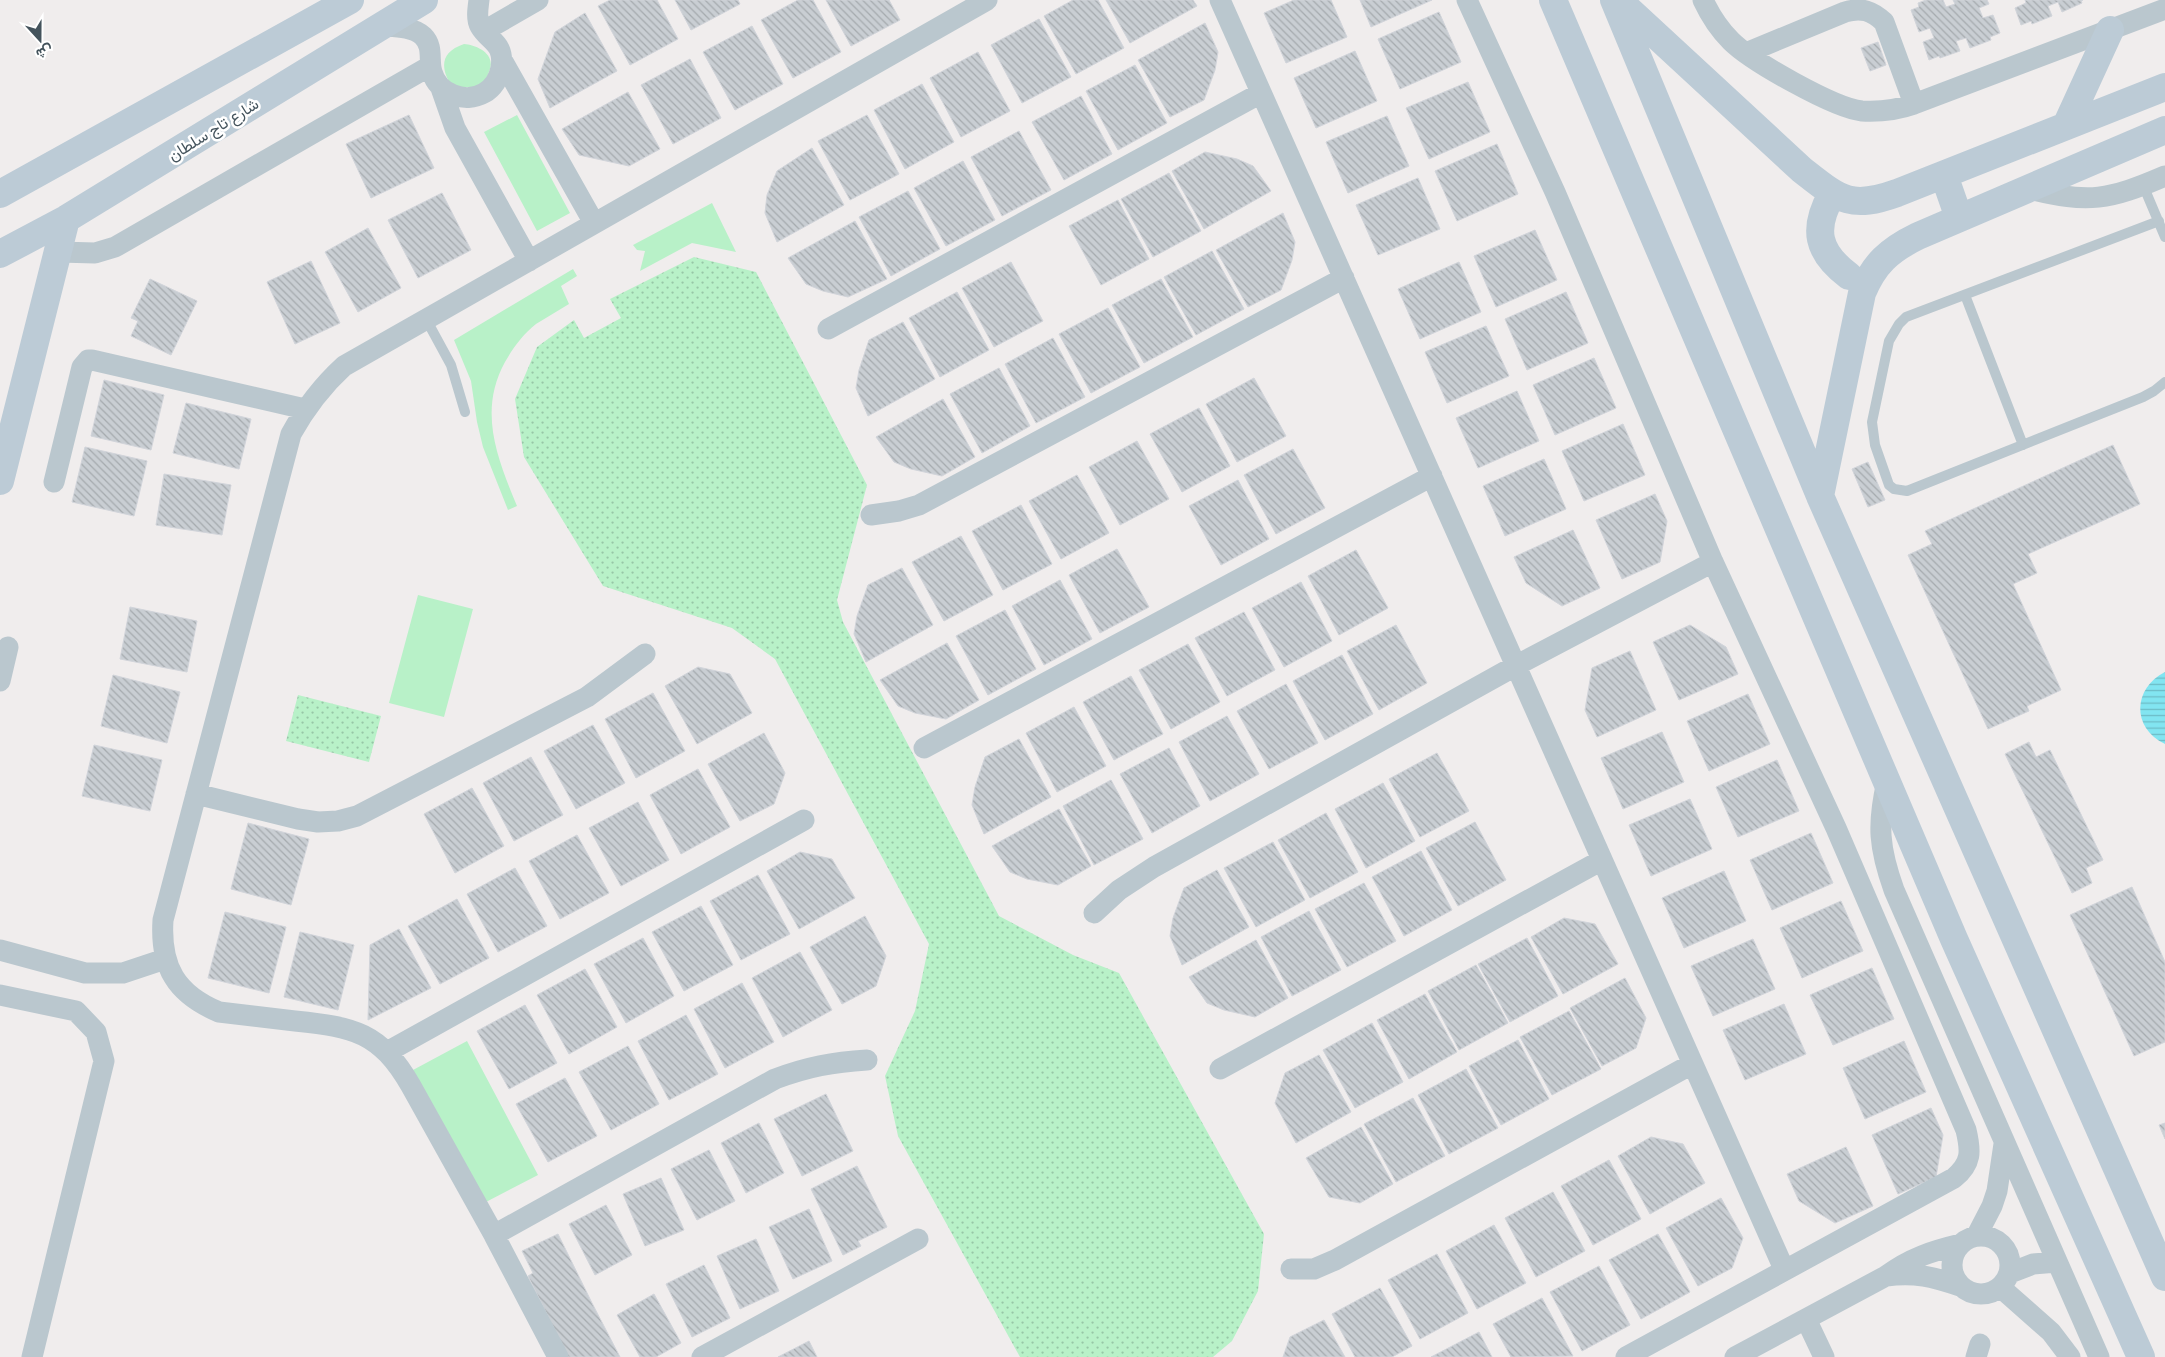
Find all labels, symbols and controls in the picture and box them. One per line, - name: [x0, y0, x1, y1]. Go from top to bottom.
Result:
- north arrow: [15, 15, 65, 65]
- text: ش: [33, 41, 56, 64]
- street label: شارع تاج سلطان: [163, 92, 263, 167]

